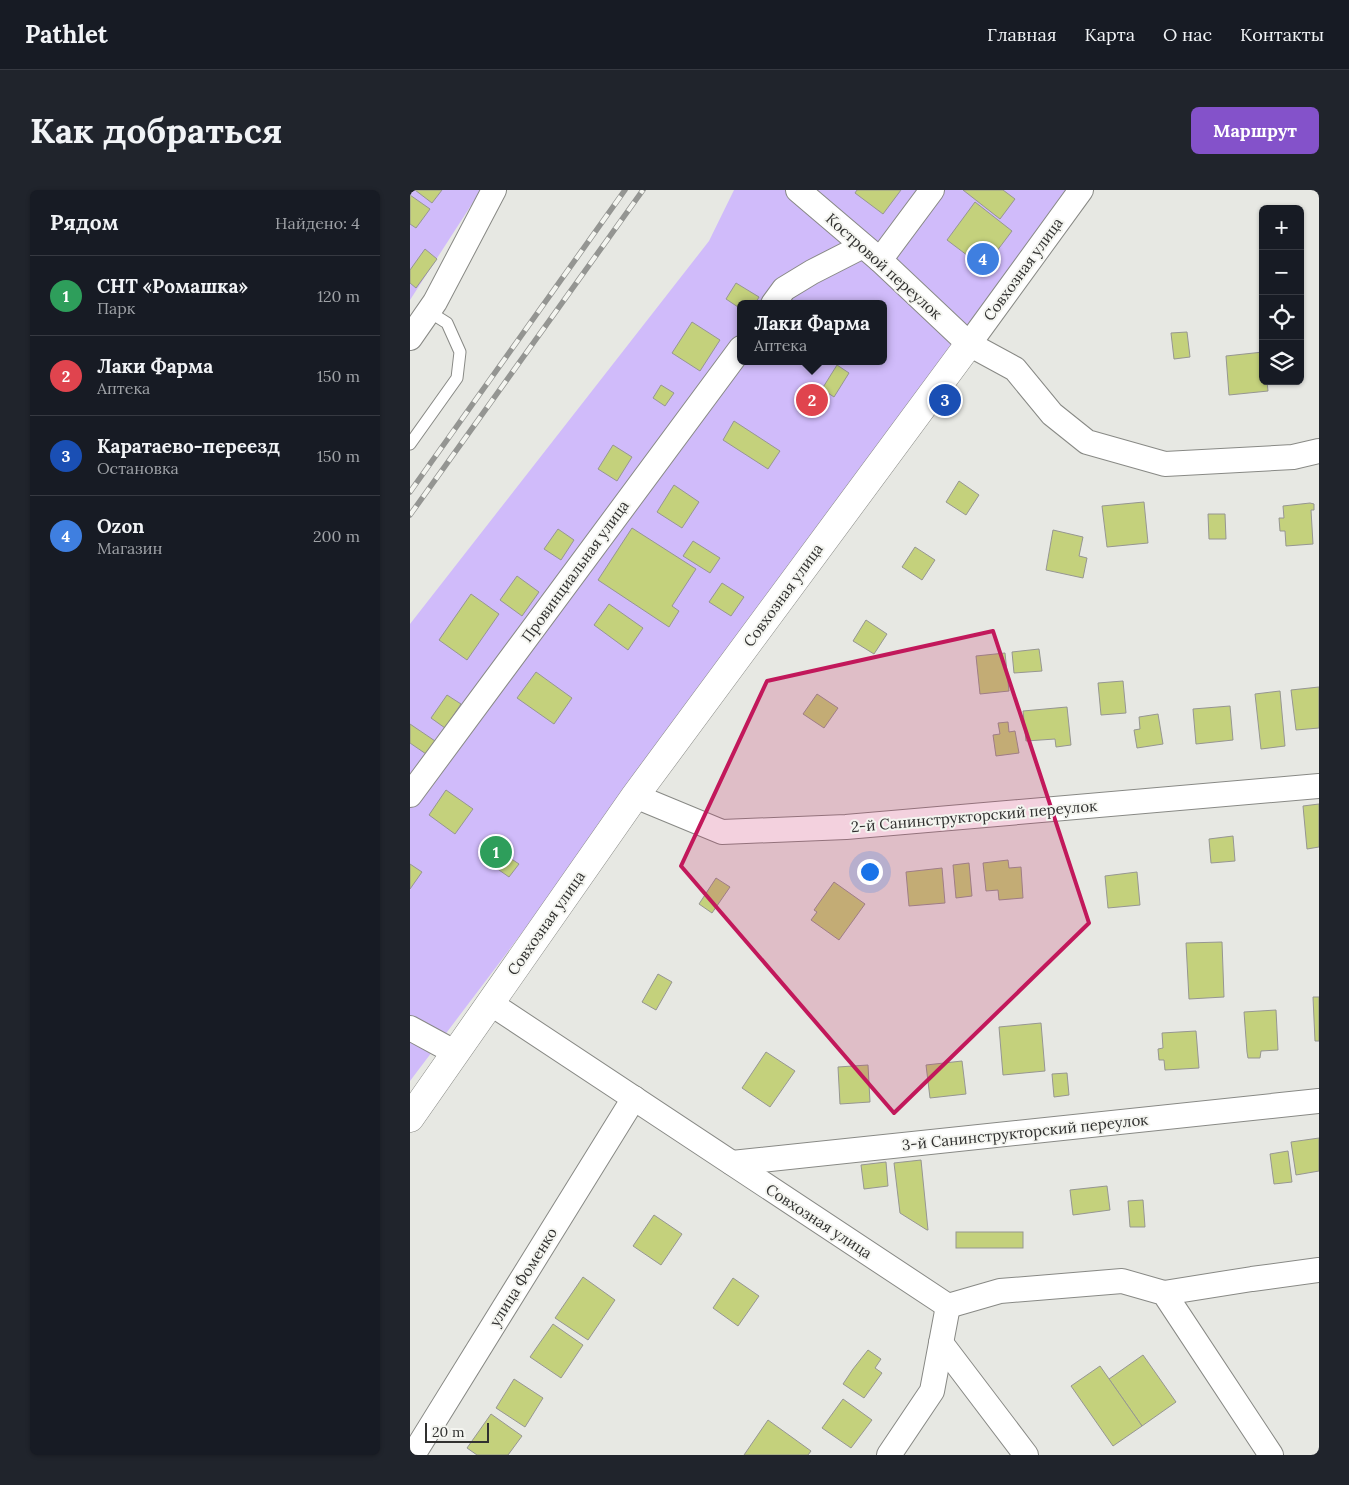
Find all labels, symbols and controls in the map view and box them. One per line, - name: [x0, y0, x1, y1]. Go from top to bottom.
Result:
- text: Pathlet: [25, 19, 108, 50]
- text: Главная: [987, 23, 1056, 46]
- text: Карта: [1084, 23, 1135, 46]
- text: О нас: [1163, 23, 1212, 46]
- text: Контакты: [1240, 23, 1324, 46]
- button: Маршрут: [1191, 107, 1319, 154]
- text: Как добраться: [30, 108, 283, 153]
- map controls: [1259, 205, 1304, 385]
- button: +: [1259, 205, 1304, 250]
- text: Рядом: [50, 209, 119, 236]
- street label: Костровой переулок: [822, 209, 946, 323]
- text: Найдено: 4: [275, 213, 360, 233]
- street label: Совхозная улица: [979, 213, 1067, 324]
- pin: 4: [967, 240, 999, 278]
- button: −: [1259, 250, 1304, 295]
- text: СНТ «Ромашка»: [97, 274, 248, 298]
- text: 1: [63, 286, 69, 306]
- text: 120 m: [317, 286, 360, 306]
- button: locate: [1259, 295, 1304, 340]
- text: Парк: [97, 298, 135, 318]
- popup: [737, 300, 887, 365]
- text: Лаки Фарма: [754, 311, 870, 335]
- text: Аптека: [754, 335, 807, 355]
- button: layers: [1259, 340, 1304, 385]
- text: Лаки Фарма: [97, 354, 213, 378]
- text: 2: [62, 366, 70, 386]
- text: 150 m: [317, 366, 360, 386]
- text: Аптека: [97, 378, 150, 398]
- pin: 2: [796, 381, 828, 419]
- pin: 3: [929, 381, 961, 419]
- text: Каратаево-переезд: [97, 434, 280, 458]
- text: 3: [62, 446, 70, 466]
- text: 150 m: [317, 446, 360, 466]
- text: Остановка: [97, 458, 179, 478]
- street label: Провинциальная улица: [517, 496, 633, 646]
- text: Ozon: [97, 514, 144, 538]
- text: 4: [62, 526, 70, 546]
- text: 200 m: [313, 526, 360, 546]
- text: Магазин: [97, 538, 163, 558]
- street label: Совхозная улица: [739, 539, 827, 650]
- street label: 2-й Санинструкторский переулок: [850, 796, 1098, 836]
- pin: 1: [480, 833, 512, 871]
- your location: [857, 859, 883, 885]
- street label: Совхозная улица: [503, 867, 589, 979]
- street label: 3-й Санинструкторский переулок: [901, 1110, 1149, 1154]
- street label: Совхозная улица: [762, 1180, 876, 1263]
- street label: улица Фоменко: [485, 1224, 561, 1330]
- scale bar: [425, 1420, 489, 1443]
- text: 20 m: [432, 1423, 464, 1441]

